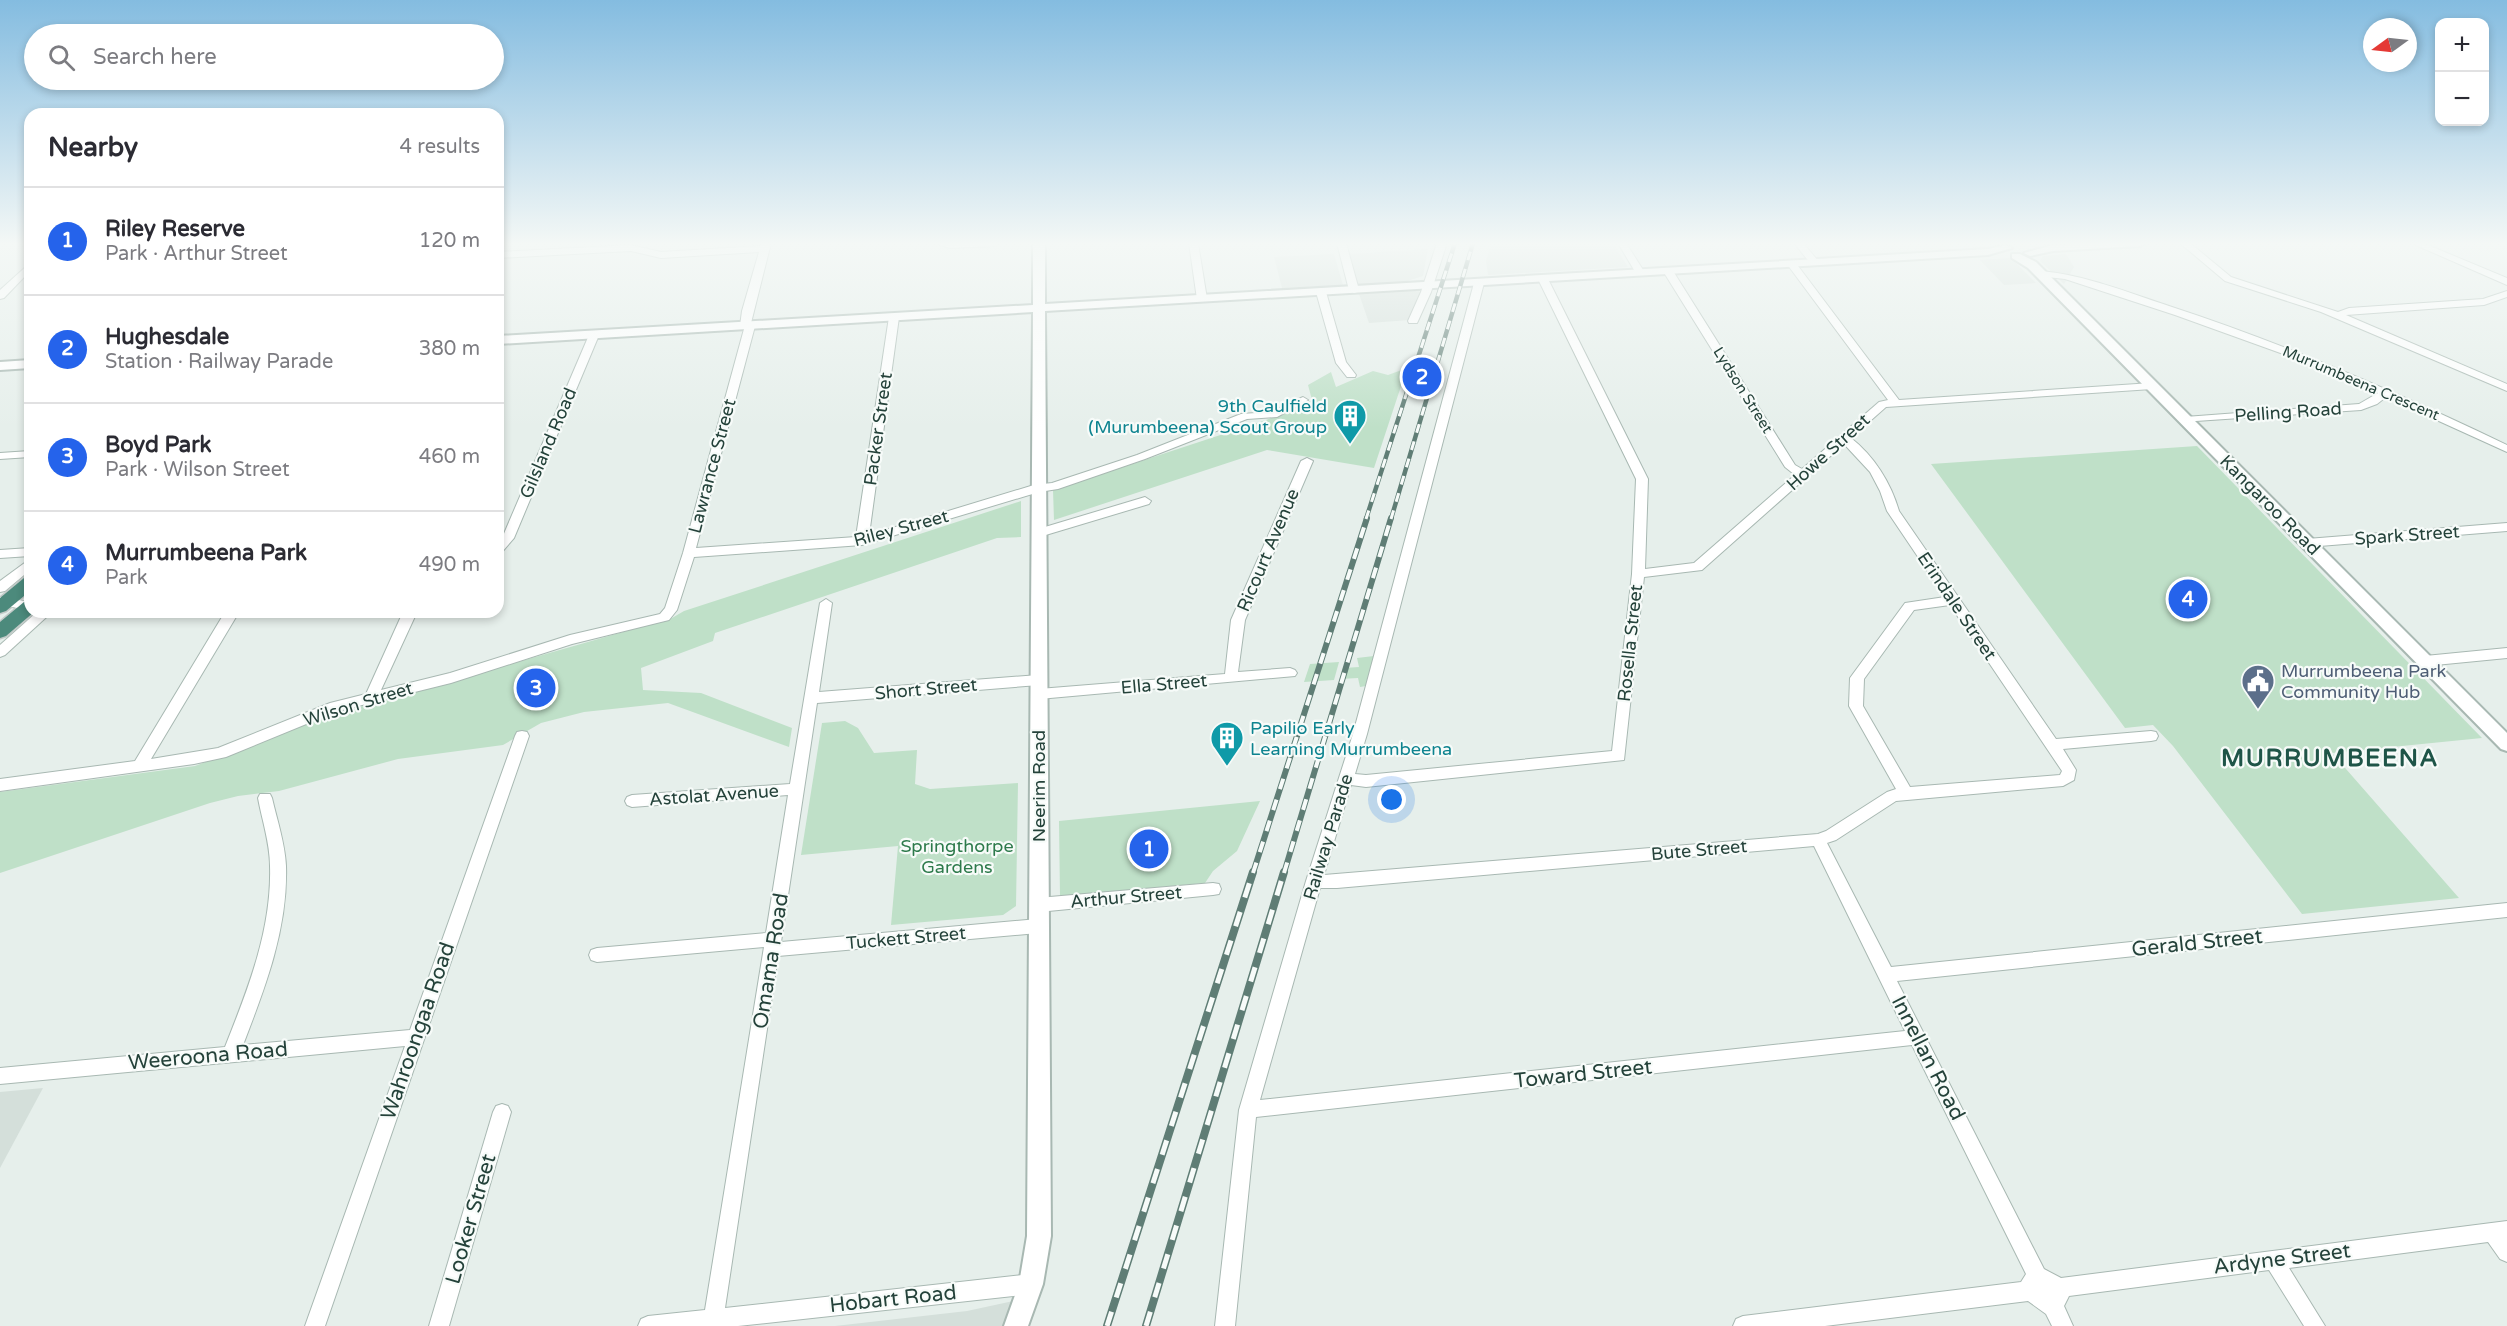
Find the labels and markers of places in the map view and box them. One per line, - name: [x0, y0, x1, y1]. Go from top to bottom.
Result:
- pin: 2: [1402, 354, 1442, 400]
- place label: 9th Caulfield (Murumbeena) Scout Group: [1088, 395, 1327, 438]
- building icon: 9th Caulfield (Murumbeena) Scout Group: [1332, 398, 1368, 445]
- pin: 4: [2168, 576, 2208, 622]
- place label: Murrumbeena Park Community Hub: [2281, 660, 2447, 703]
- public building icon: Murrumbeena Park Community Hub: [2240, 663, 2276, 710]
- pin: 3: [516, 666, 556, 710]
- place label: Papilio Early Learning Murrumbeena: [1250, 717, 1452, 760]
- building icon: Papilio Early Learning Murrumbeena: [1209, 720, 1245, 767]
- pin: 1: [1130, 826, 1168, 872]

